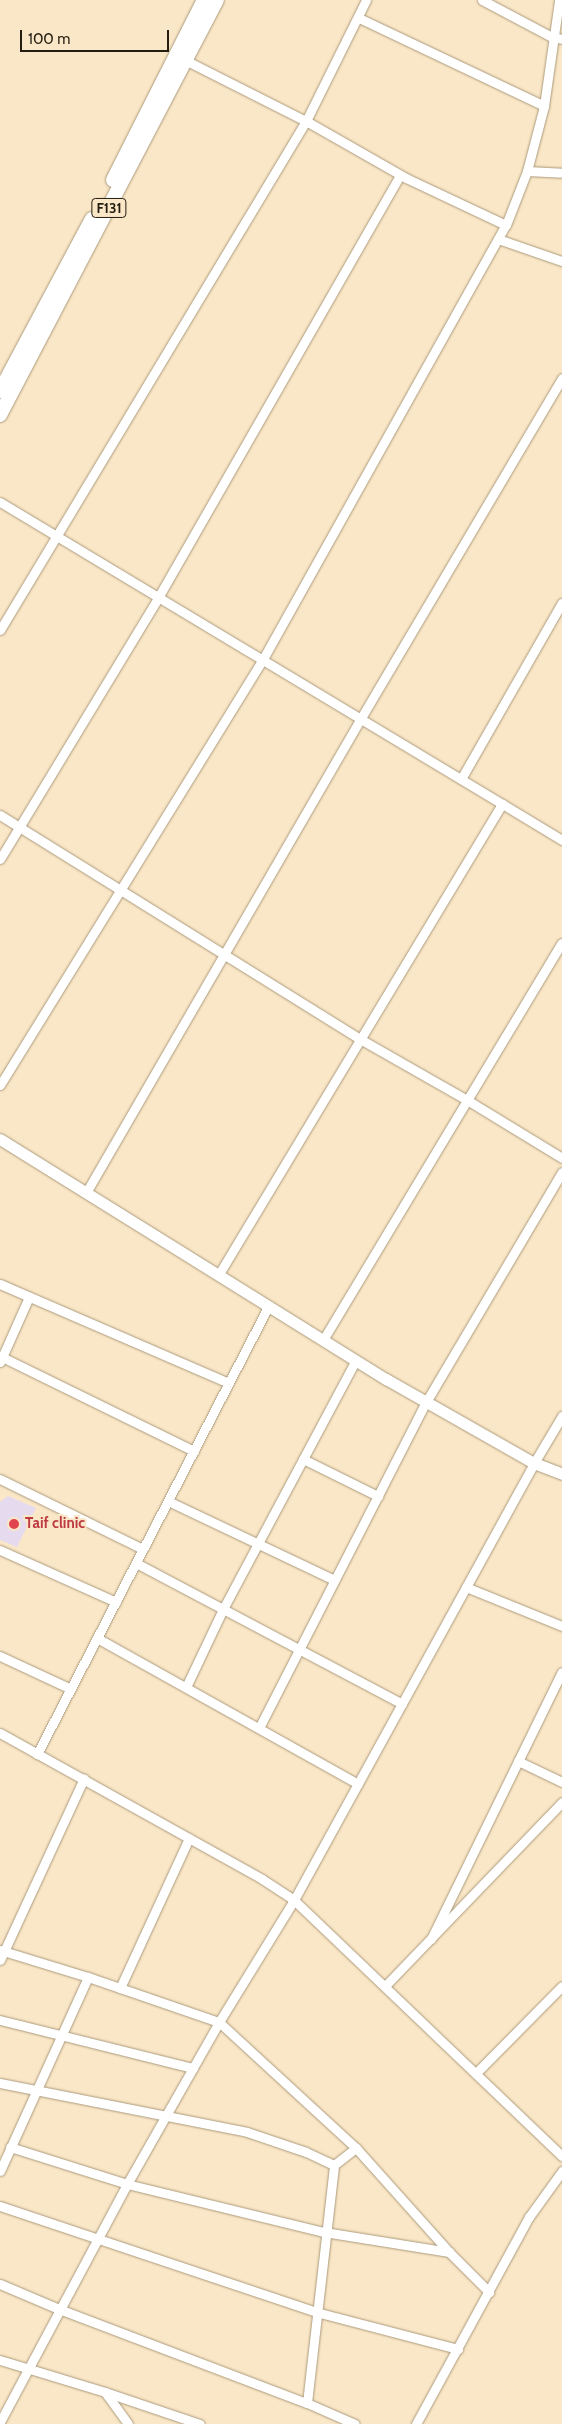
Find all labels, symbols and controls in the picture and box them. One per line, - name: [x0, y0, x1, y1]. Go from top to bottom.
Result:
- scale bar: [22, 20, 171, 52]
- text: 100 m: [28, 30, 70, 48]
- road number: F131: [90, 197, 128, 220]
- place label: Taif clinic: [25, 1515, 85, 1533]
- marker: Taif clinic: [7, 1517, 21, 1531]

